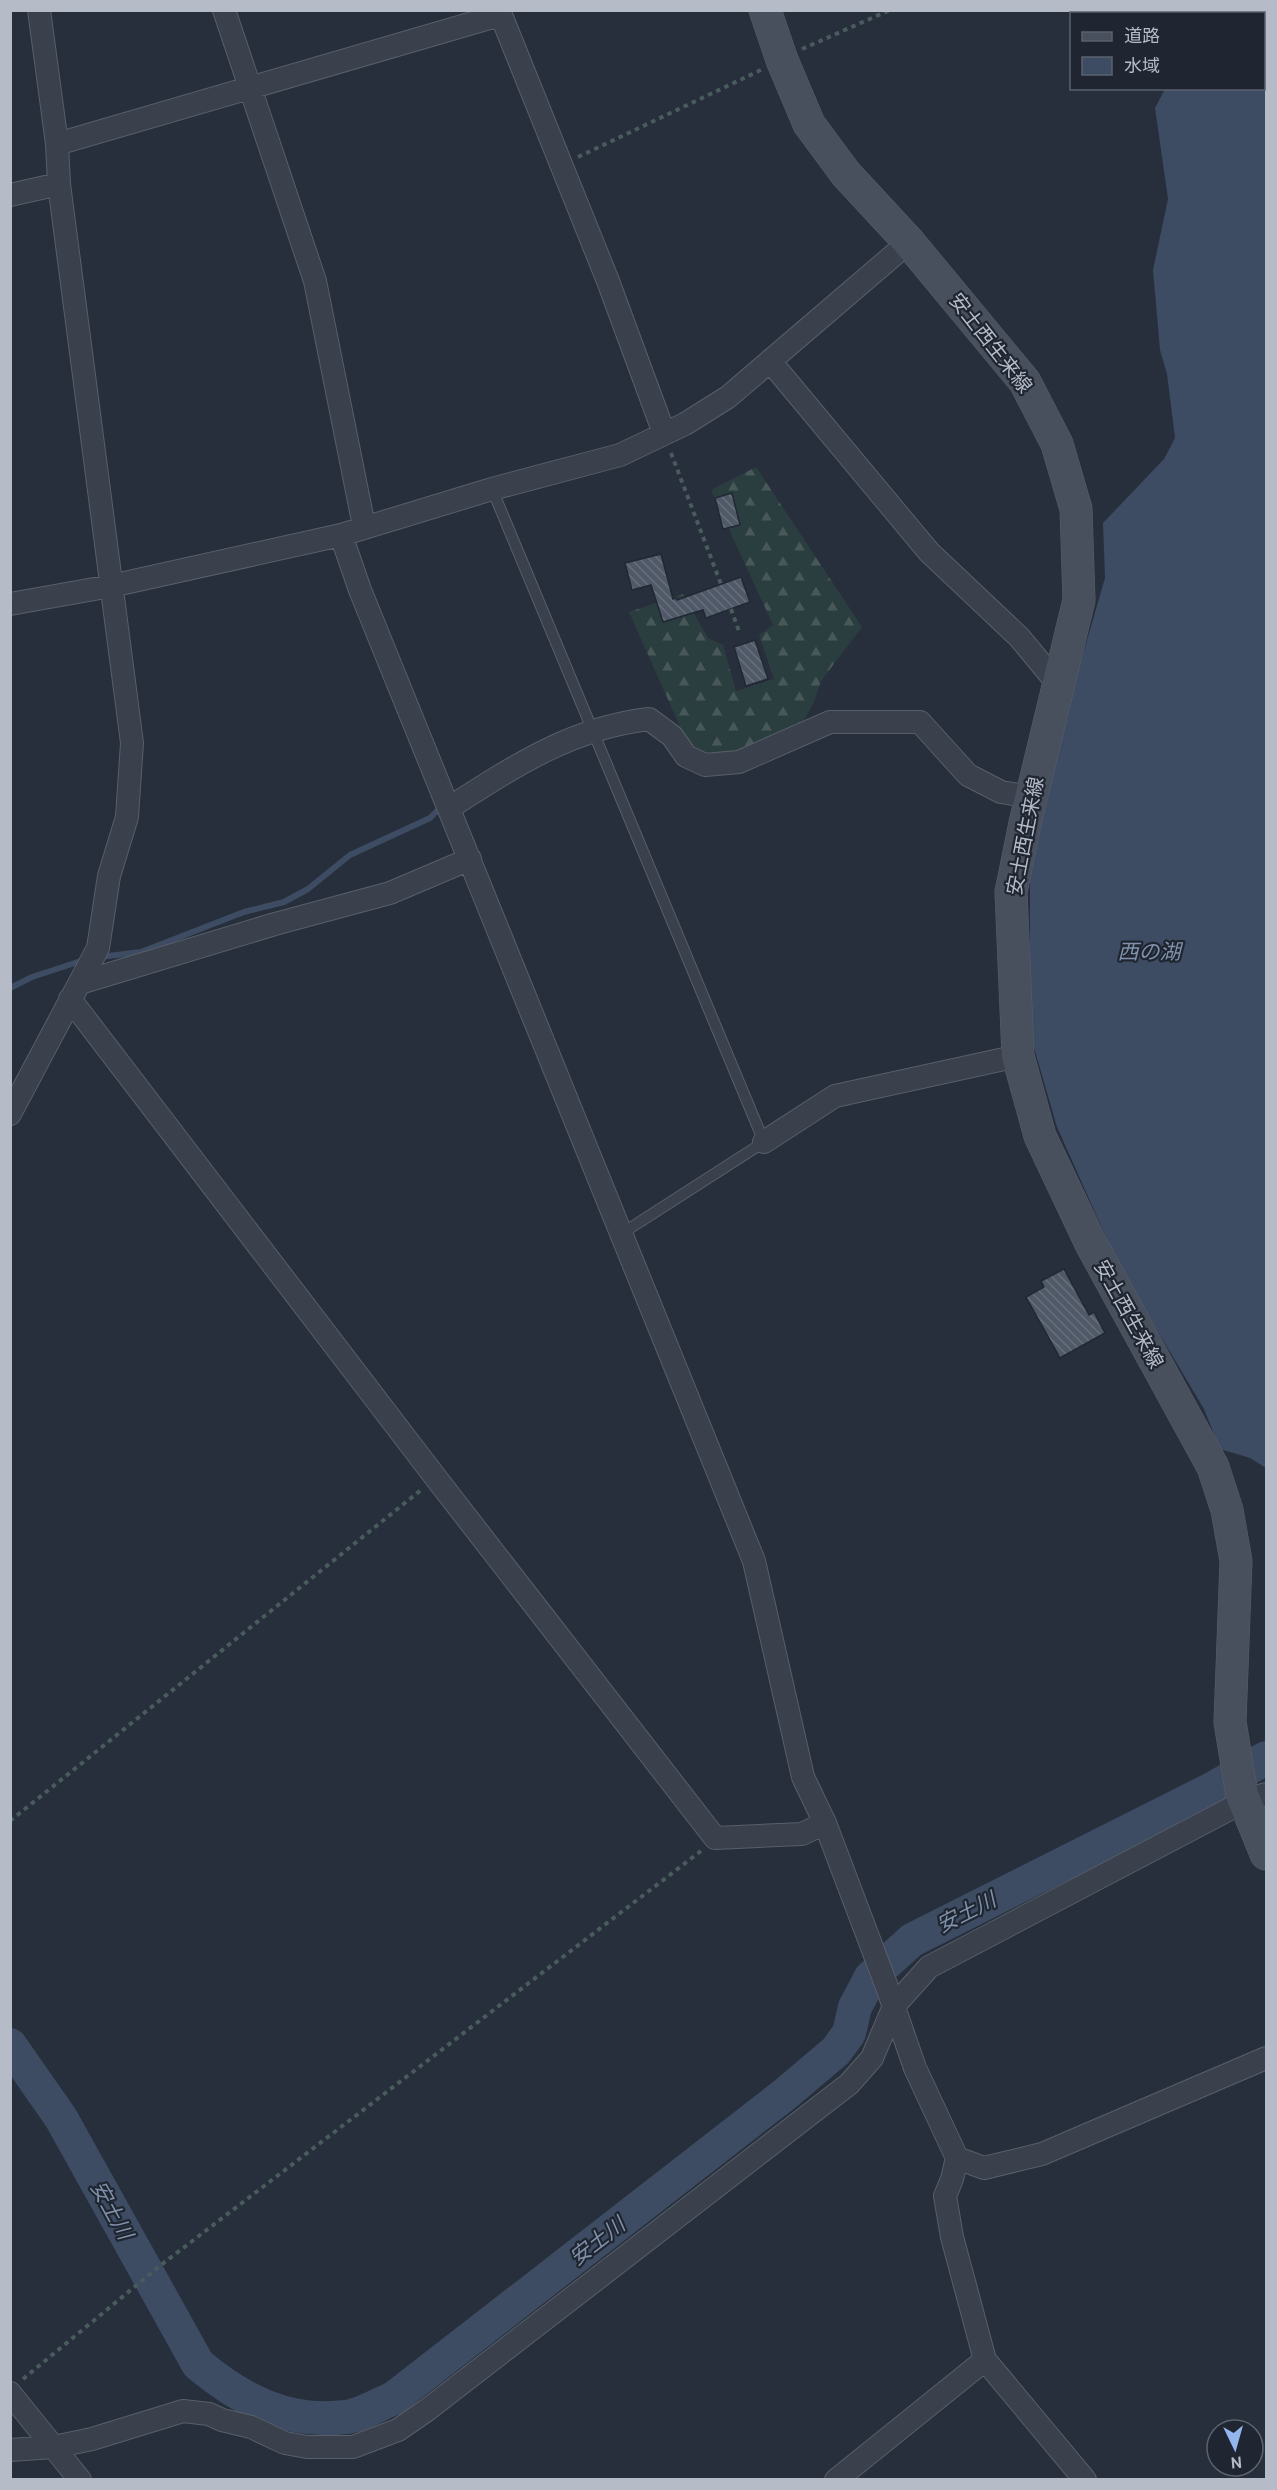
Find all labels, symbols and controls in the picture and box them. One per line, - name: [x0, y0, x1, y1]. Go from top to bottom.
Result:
- legend: [1070, 12, 1265, 90]
- text: 道路: [1124, 25, 1160, 47]
- text: 水域: [1124, 55, 1160, 77]
- street label: 安土西生来線: [945, 288, 1037, 398]
- street label: 安土西生来線: [1002, 775, 1048, 897]
- water label: 西の湖: [1118, 939, 1183, 964]
- street label: 安土西生来線: [1089, 1256, 1169, 1372]
- water label: 安土川: [932, 1886, 1002, 1937]
- water label: 安土川: [86, 2176, 139, 2245]
- water label: 安土川: [564, 2211, 631, 2270]
- north arrow: [1205, 2418, 1265, 2478]
- text: N: [1230, 2452, 1243, 2472]

